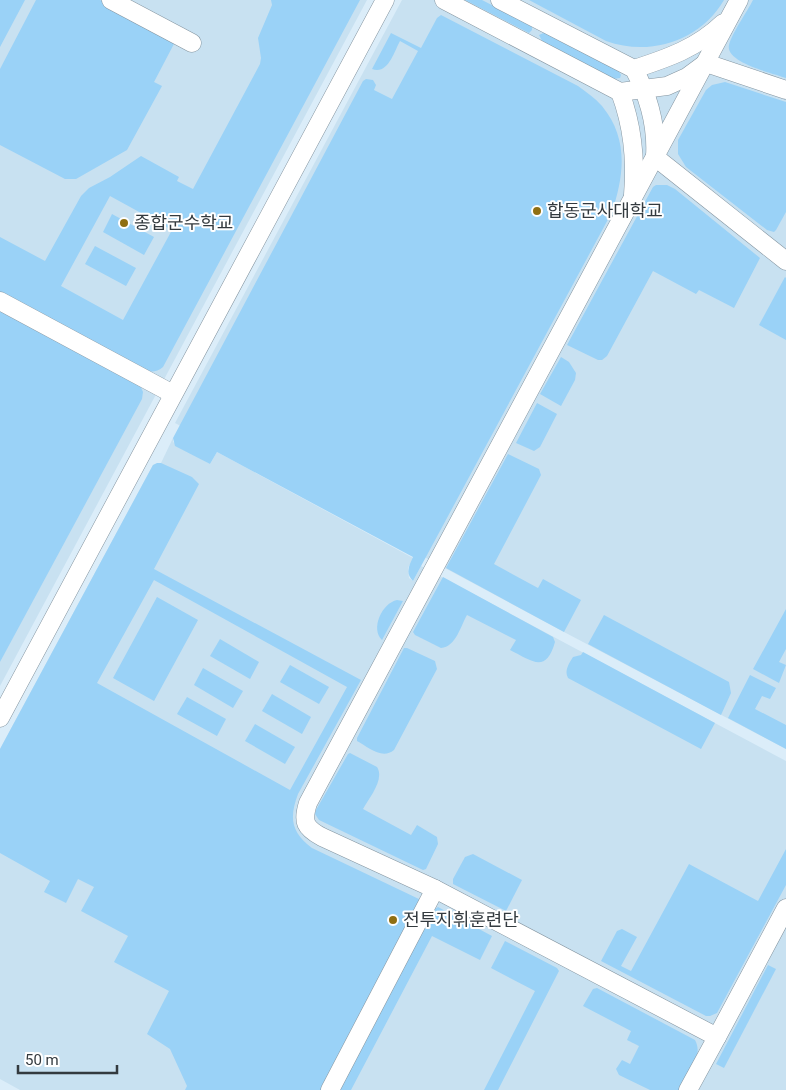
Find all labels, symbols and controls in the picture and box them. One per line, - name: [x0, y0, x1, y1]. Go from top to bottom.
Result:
- place label: 합동군사대학교: [547, 200, 663, 221]
- marker: 합동군사대학교: [531, 205, 543, 217]
- place label: 종합군수학교: [134, 212, 233, 233]
- marker: 종합군수학교: [118, 217, 130, 229]
- place label: 전투지휘훈련단: [403, 909, 519, 930]
- marker: 전투지휘훈련단: [387, 914, 399, 926]
- scale bar: [18, 1042, 116, 1074]
- text: 50 m: [25, 1051, 59, 1069]

